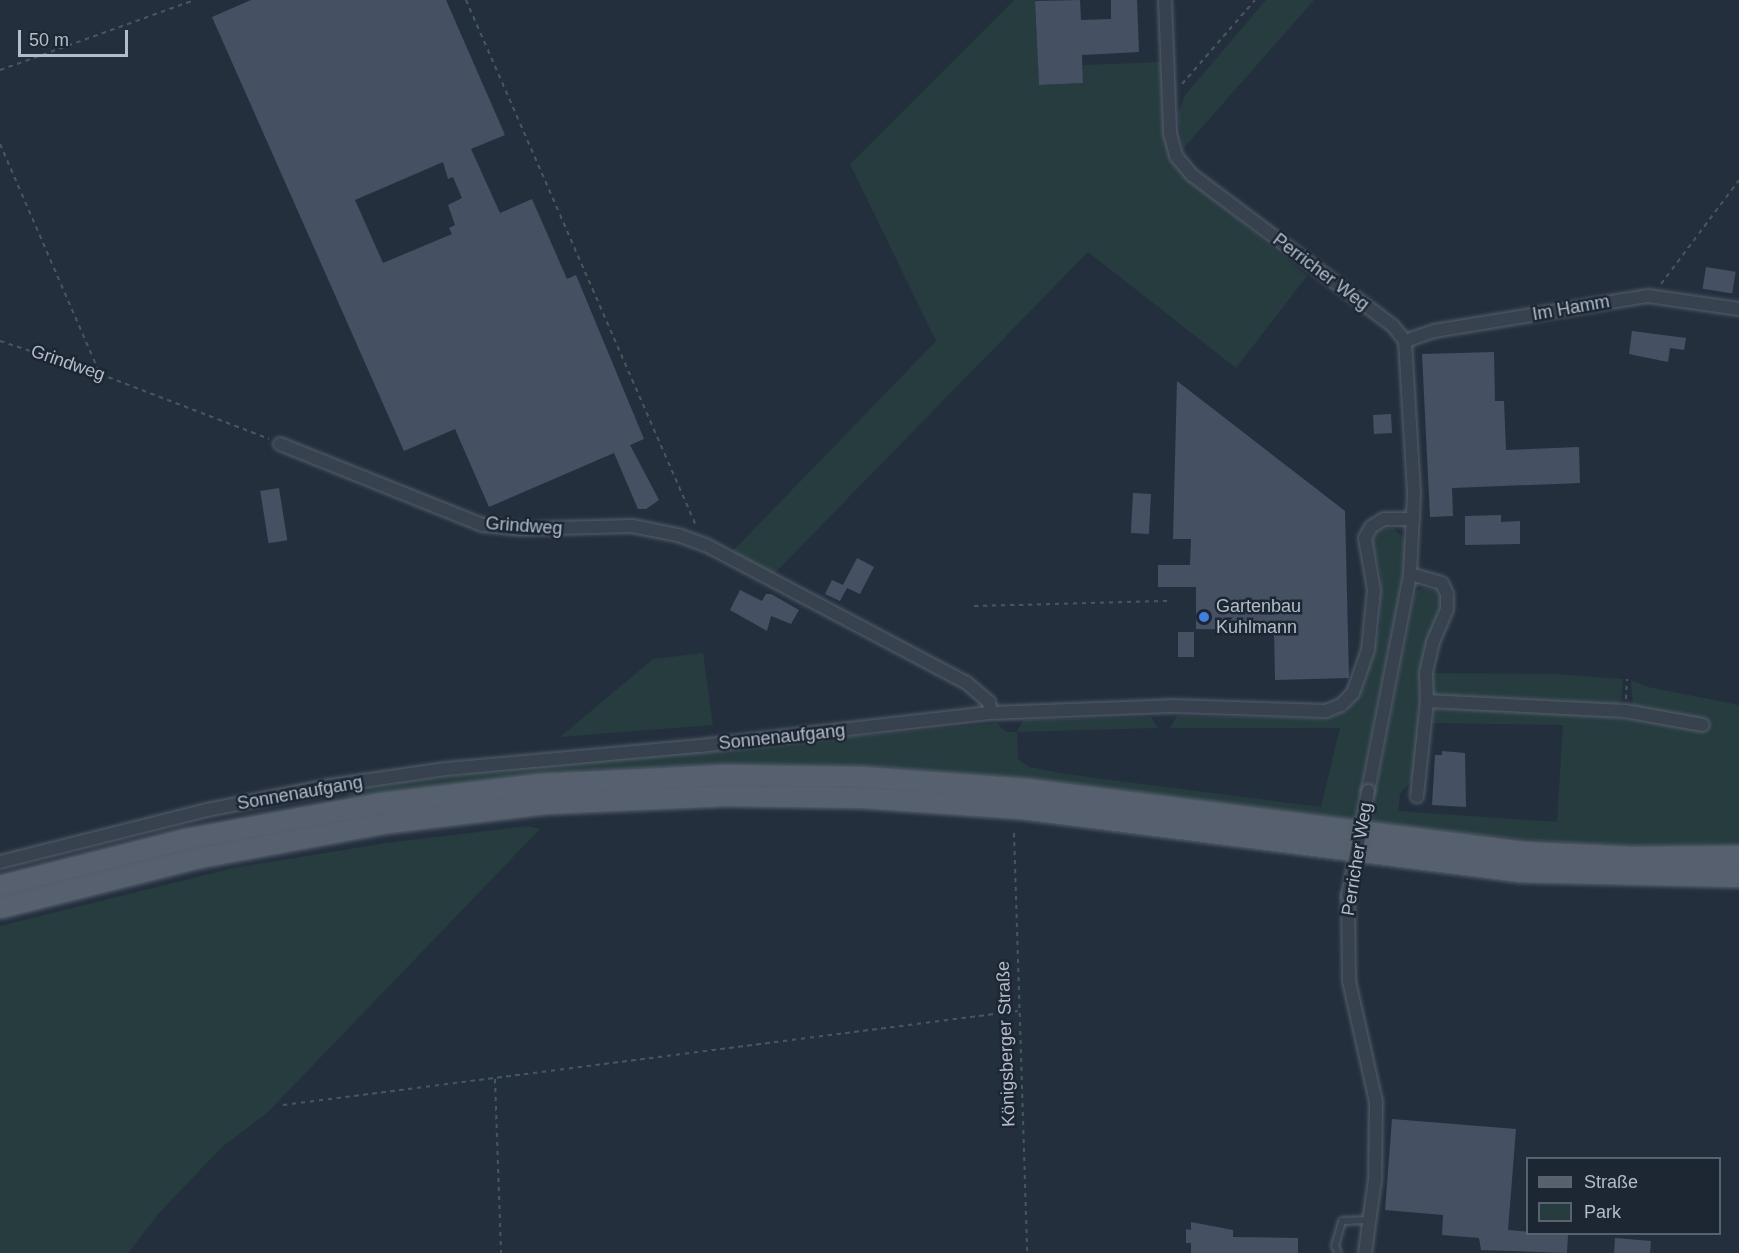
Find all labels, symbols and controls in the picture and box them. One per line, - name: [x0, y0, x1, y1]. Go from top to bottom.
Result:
- scale bar: [21, 18, 130, 56]
- text: 50 m: [29, 30, 69, 50]
- street label: Perricher Weg: [1269, 229, 1373, 315]
- street label: Im Hamm: [1531, 291, 1611, 325]
- street label: Grindweg: [28, 340, 108, 386]
- street label: Grindweg: [485, 513, 563, 539]
- place label: Gartenbau Kuhlmann: [1216, 596, 1301, 638]
- marker: Gartenbau Kuhlmann: [1197, 610, 1211, 624]
- street label: Sonnenaufgang: [718, 720, 846, 754]
- street label: Sonnenaufgang: [236, 771, 364, 815]
- street label: Perricher Weg: [1337, 801, 1377, 917]
- street label: Königsberger Straße: [992, 961, 1020, 1127]
- legend: [1526, 1157, 1721, 1235]
- text: Straße: [1584, 1172, 1638, 1192]
- text: Park: [1584, 1202, 1621, 1222]

